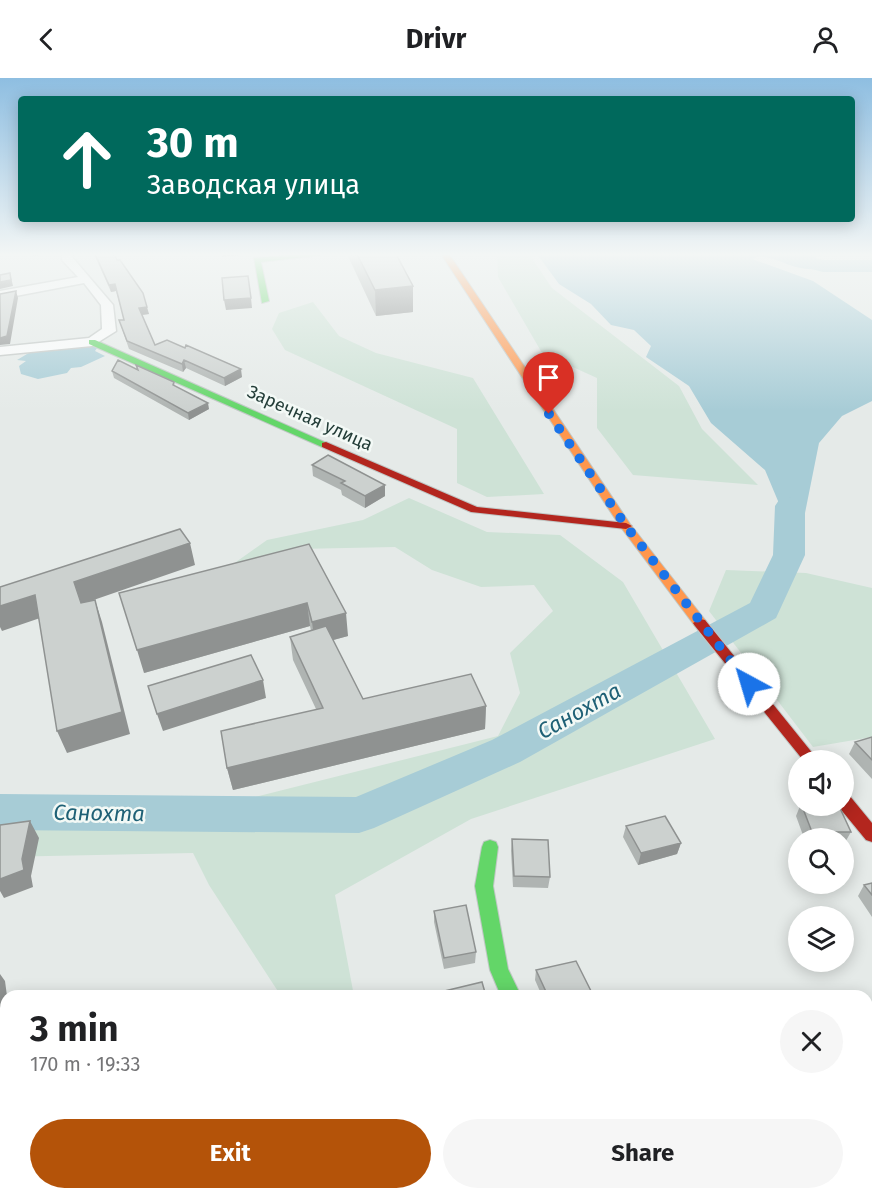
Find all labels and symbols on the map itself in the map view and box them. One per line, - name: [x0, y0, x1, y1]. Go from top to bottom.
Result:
- pin: [523, 352, 574, 414]
- street label: Заречная улица: [244, 381, 376, 455]
- position arrow: [717, 652, 781, 716]
- water label: Санохта: [532, 677, 626, 745]
- water label: Санохта: [53, 799, 145, 827]

